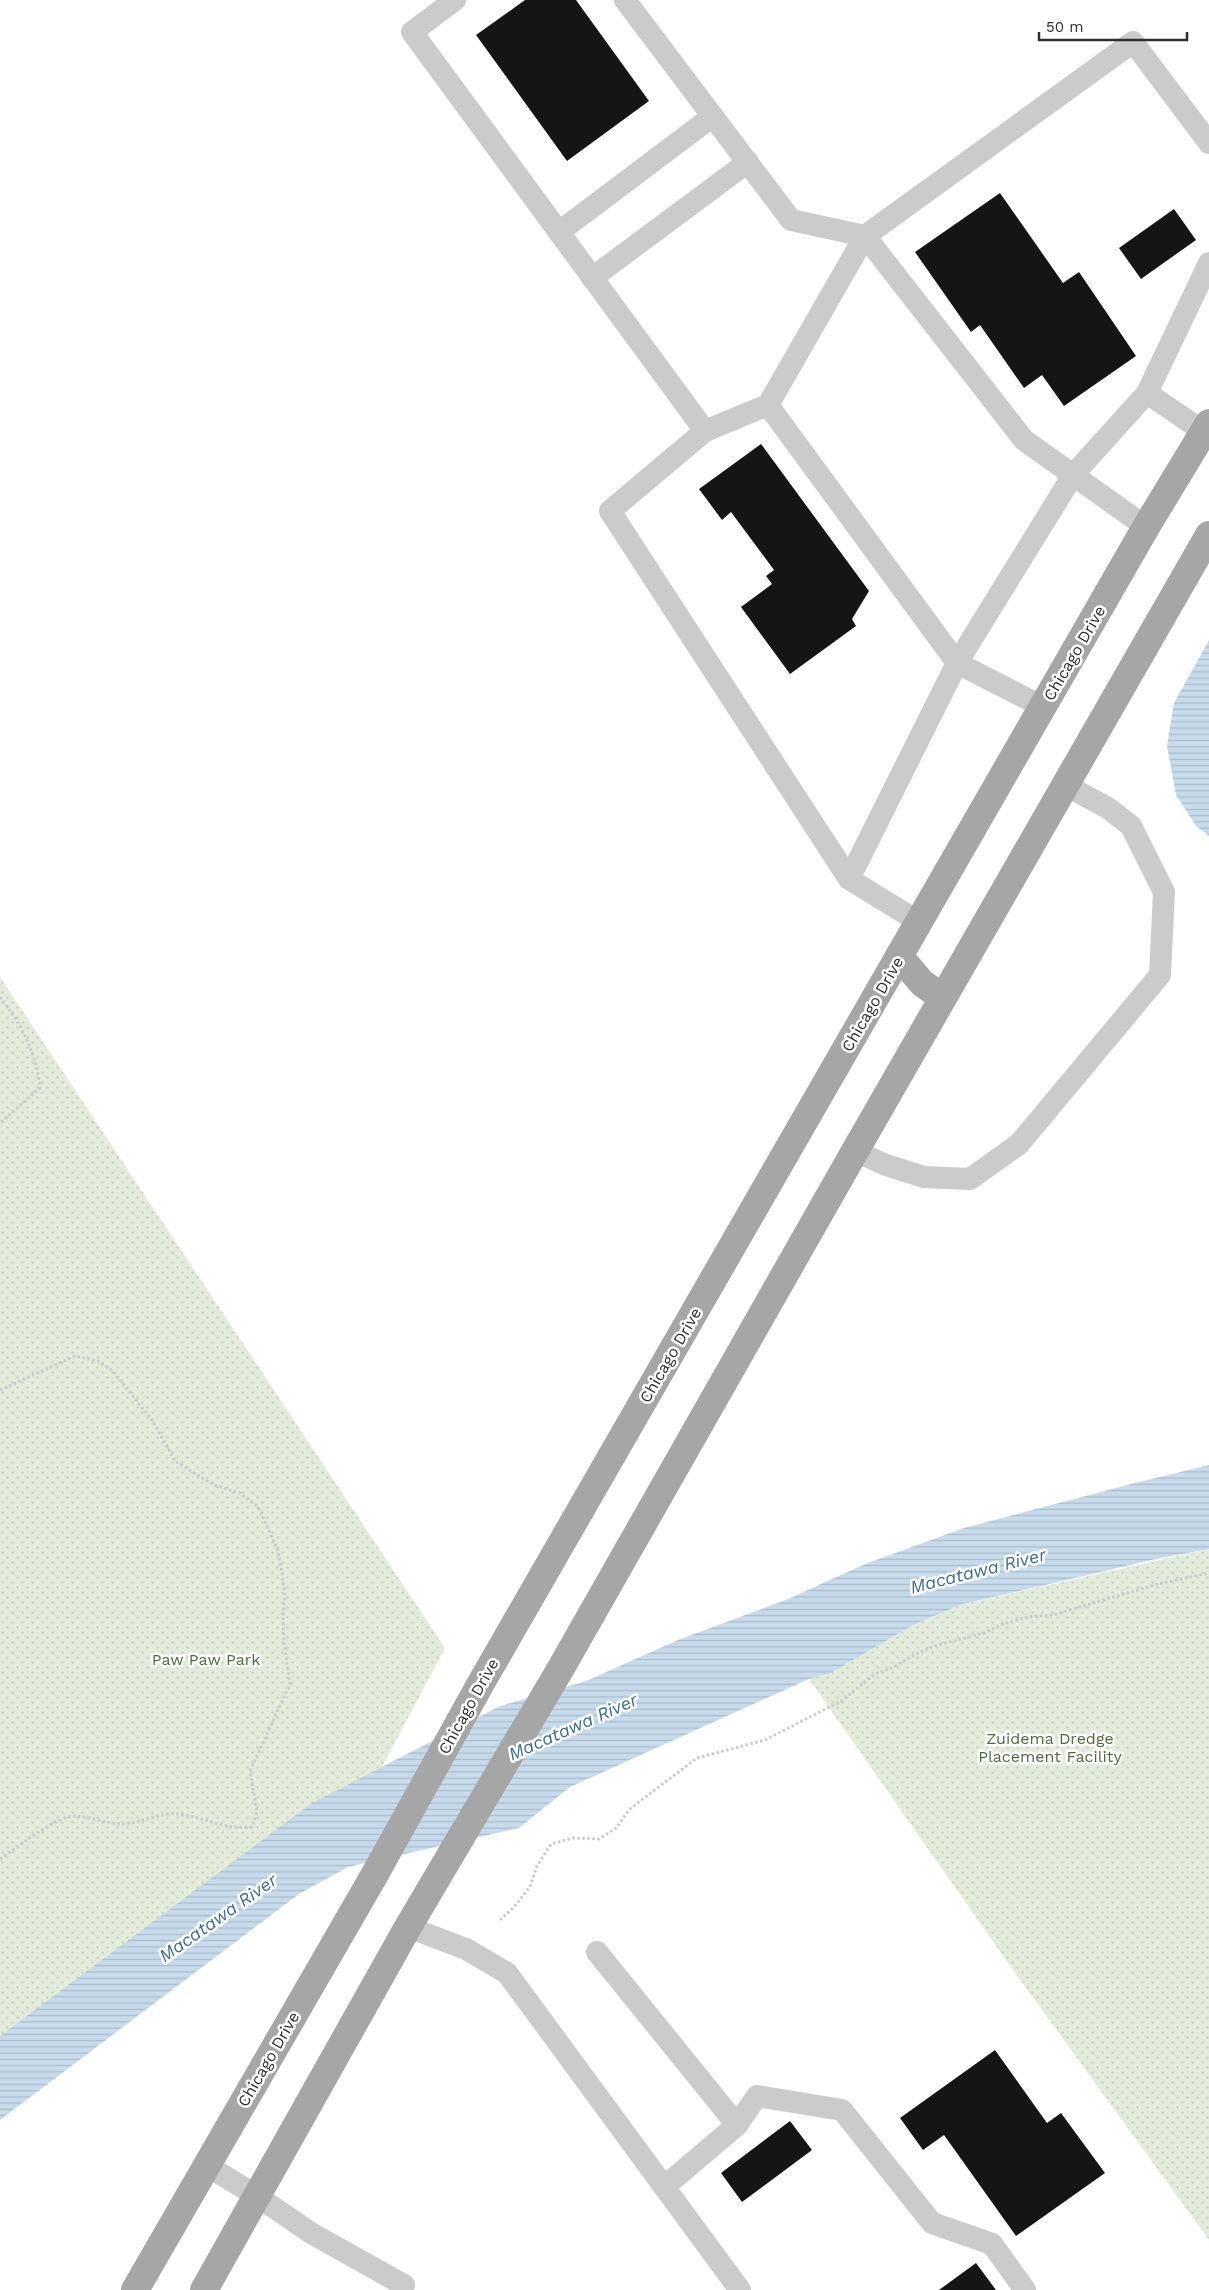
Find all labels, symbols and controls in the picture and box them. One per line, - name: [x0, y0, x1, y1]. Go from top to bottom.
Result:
- scale bar: [1039, 10, 1186, 42]
- text: 50 m: [1046, 18, 1083, 36]
- street label: Chicago Drive: [1040, 602, 1109, 704]
- street label: Chicago Drive: [838, 953, 907, 1055]
- street label: Chicago Drive: [636, 1304, 705, 1406]
- water label: Macatawa River: [908, 1543, 1049, 1598]
- park label: Paw Paw Park: [152, 1650, 260, 1669]
- street label: Chicago Drive: [434, 1655, 503, 1757]
- water label: Macatawa River: [505, 1688, 642, 1764]
- park label: Zuidema Dredge Placement Facility: [978, 1729, 1123, 1766]
- water label: Macatawa River: [155, 1869, 282, 1966]
- street label: Chicago Drive: [234, 2008, 303, 2110]

